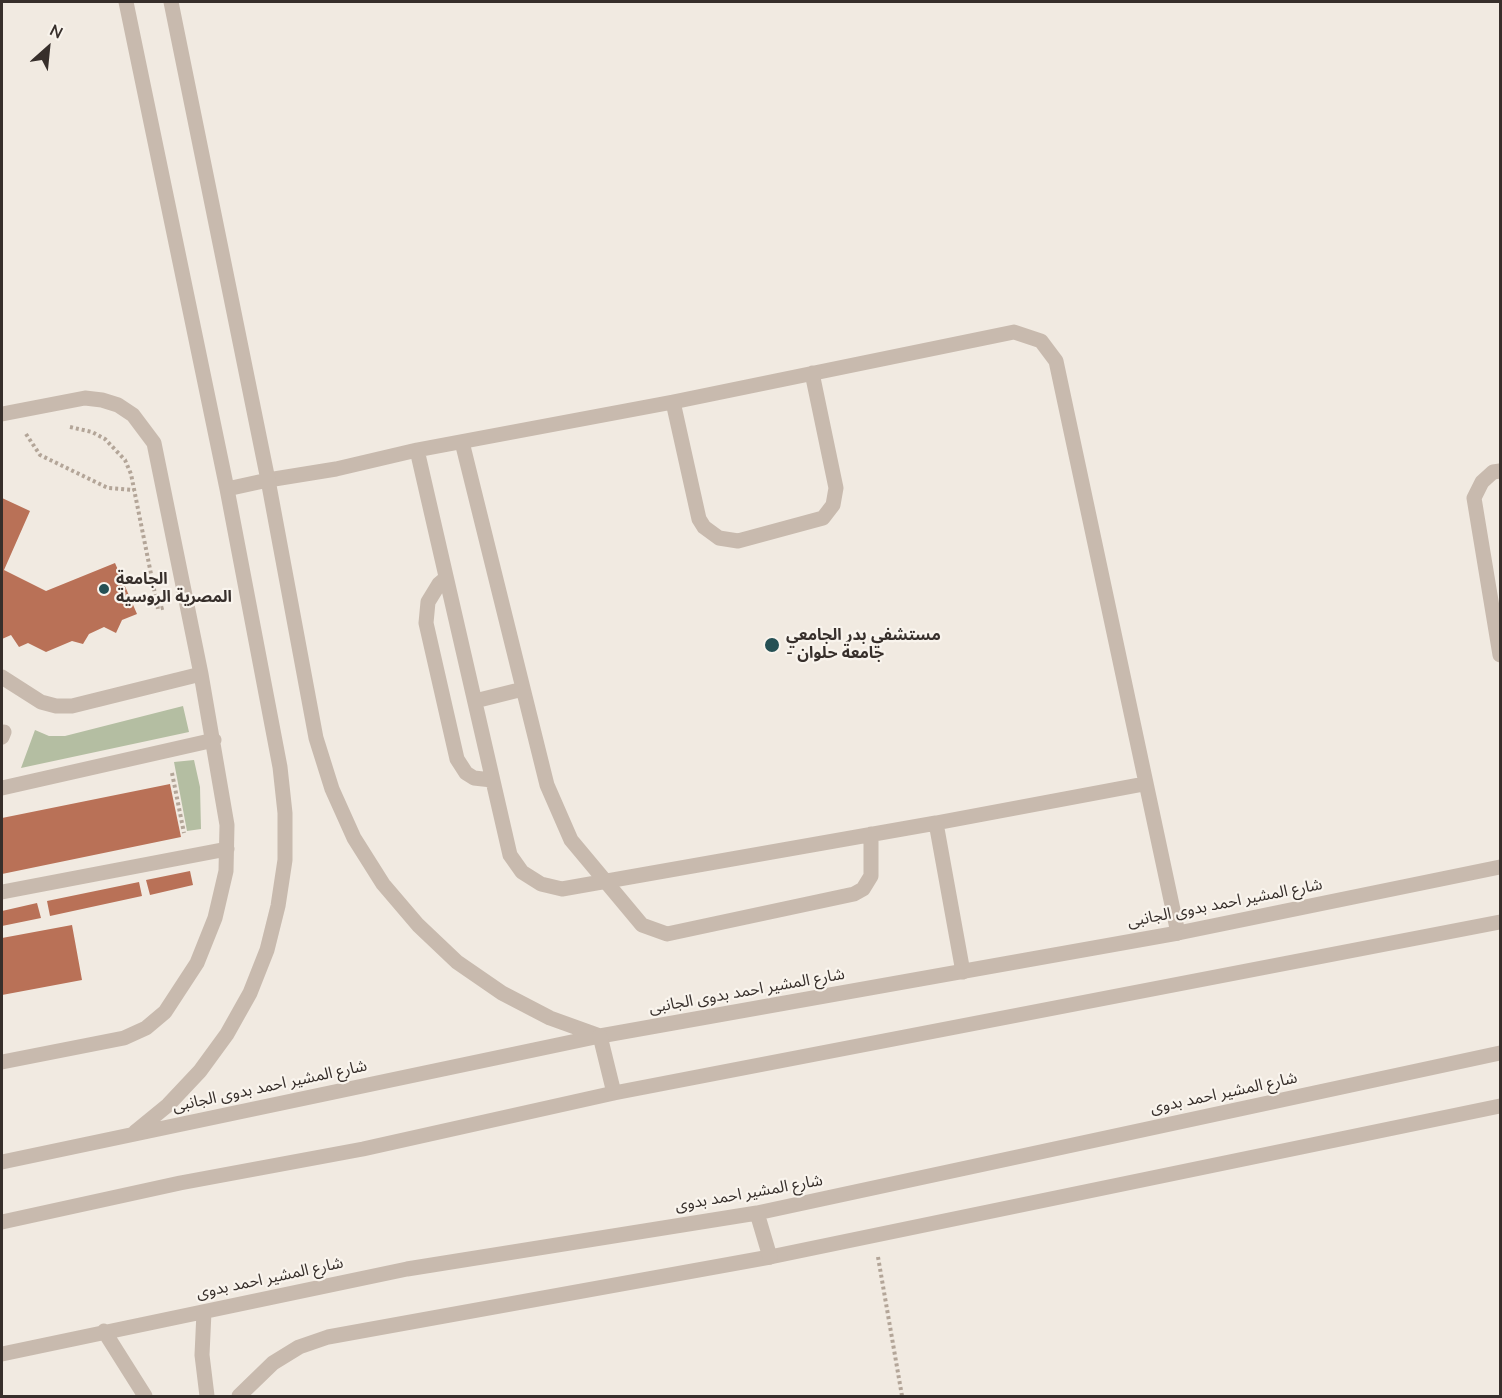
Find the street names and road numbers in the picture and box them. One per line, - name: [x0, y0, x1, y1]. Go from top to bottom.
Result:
- street label: شارع المشير احمد بدوى الجانبى: [1126, 876, 1324, 932]
- street label: شارع المشير احمد بدوى الجانبى: [648, 965, 846, 1019]
- street label: شارع المشير احمد بدوى الجانبى: [171, 1057, 369, 1117]
- street label: شارع المشير احمد بدوى: [1149, 1069, 1299, 1119]
- street label: شارع المشير احمد بدوى: [674, 1172, 824, 1216]
- street label: شارع المشير احمد بدوى: [195, 1254, 345, 1304]

